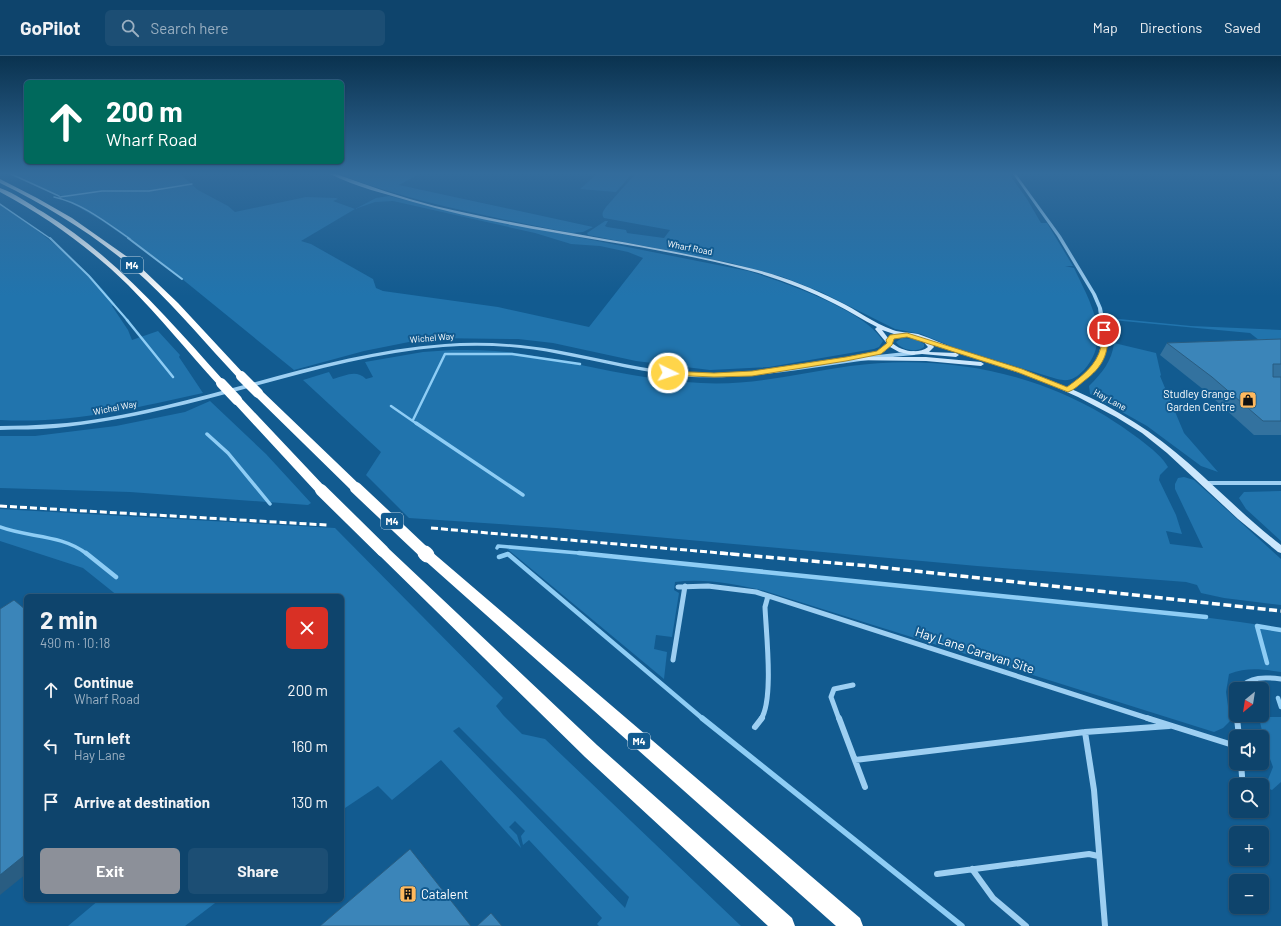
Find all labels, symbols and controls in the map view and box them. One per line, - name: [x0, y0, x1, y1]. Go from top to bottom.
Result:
- search box: [105, 10, 385, 46]
- text: GoPilot: [20, 16, 81, 39]
- icon: search: [119, 17, 141, 39]
- text: Search here: [151, 19, 229, 37]
- text: Map: [1093, 19, 1118, 36]
- text: Directions: [1140, 19, 1202, 36]
- text: Saved: [1224, 19, 1261, 36]
- text: 200 m: [106, 94, 183, 128]
- icon: ahead: [40, 96, 92, 148]
- text: Wharf Road: [106, 128, 197, 150]
- street label: Wharf Road: [667, 238, 714, 257]
- road number: M4: [121, 257, 143, 273]
- pin: [1087, 313, 1121, 347]
- icon: arrive: [1093, 319, 1115, 341]
- street label: Wichel Way: [409, 330, 455, 345]
- position arrow: [647, 352, 689, 394]
- street label: Hay Lane: [1092, 386, 1129, 413]
- place label: Studley Grange Garden Centre: [1163, 387, 1235, 413]
- shop icon: Studley Grange Garden Centre: [1238, 390, 1258, 410]
- street label: Wichel Way: [92, 398, 138, 417]
- road number: M4: [381, 513, 403, 529]
- text: 2 min: [40, 605, 98, 634]
- button: close: [286, 607, 328, 649]
- street label: Hay Lane Caravan Site: [913, 623, 1037, 677]
- text: 490 m · 10:18: [40, 635, 110, 651]
- text: Continue: [74, 673, 134, 691]
- icon: ahead: [40, 679, 62, 701]
- text: 200 m: [288, 681, 328, 699]
- north arrow: [1229, 682, 1269, 722]
- map controls: [1229, 682, 1269, 914]
- text: Wharf Road: [74, 691, 140, 707]
- text: Turn left: [74, 729, 130, 747]
- button: sound: [1229, 730, 1269, 770]
- road number: M4: [628, 733, 650, 749]
- icon: left: [40, 735, 62, 757]
- text: 160 m: [291, 737, 328, 755]
- text: Hay Lane: [74, 747, 126, 763]
- button: search: [1229, 778, 1269, 818]
- icon: arrive: [40, 791, 62, 813]
- text: Arrive at destination: [74, 793, 210, 811]
- text: 130 m: [291, 793, 328, 811]
- button: +: [1229, 826, 1269, 866]
- button: Exit: [40, 848, 180, 894]
- button: Share: [188, 848, 328, 894]
- button: −: [1229, 874, 1269, 914]
- building icon: Catalent: [398, 884, 418, 904]
- place label: Catalent: [421, 886, 468, 902]

